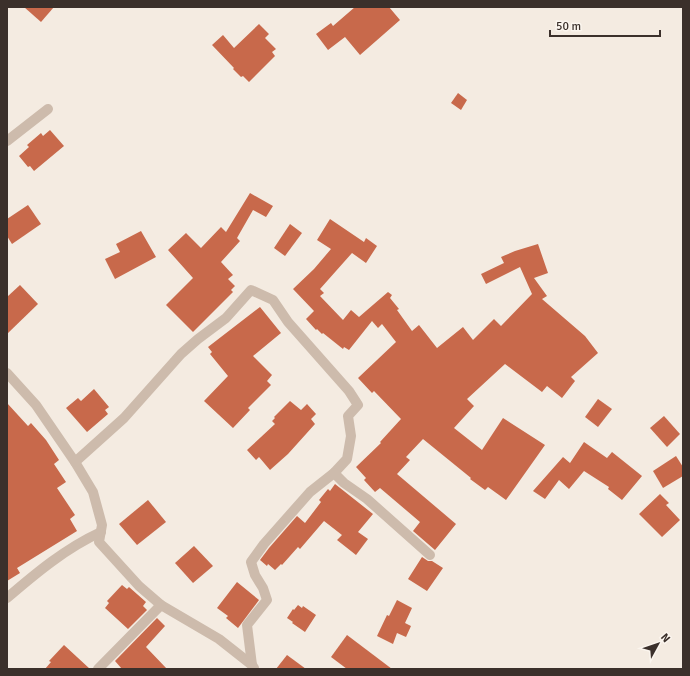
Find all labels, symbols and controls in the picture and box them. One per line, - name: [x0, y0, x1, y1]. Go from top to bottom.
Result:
- scale bar: [550, 12, 660, 38]
- text: 50 m: [556, 19, 581, 34]
- north arrow: [638, 624, 678, 664]
- text: N: [658, 631, 673, 645]

